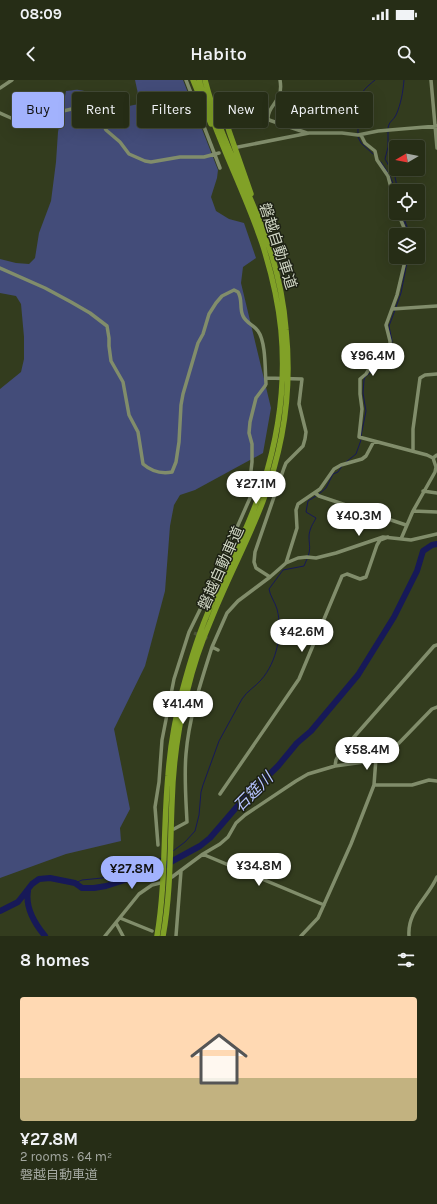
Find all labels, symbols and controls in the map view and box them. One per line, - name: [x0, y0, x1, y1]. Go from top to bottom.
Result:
- text: 08:09: [20, 5, 62, 23]
- icon: back: [20, 43, 42, 65]
- text: Habito: [190, 43, 247, 65]
- icon: search: [395, 43, 417, 65]
- chip: Buy: [12, 92, 64, 128]
- chip: Rent: [72, 92, 129, 128]
- chip: Filters: [137, 92, 206, 128]
- chip: New: [214, 92, 268, 128]
- chip: Apartment: [276, 92, 373, 128]
- north arrow: [389, 140, 425, 176]
- map controls: [389, 140, 425, 264]
- button: locate: [389, 184, 425, 220]
- street label: 磐越自動車道: [256, 200, 300, 292]
- button: layers: [389, 228, 425, 264]
- pin: ¥96.4M: [340, 343, 406, 377]
- text: ¥96.4M: [350, 348, 396, 363]
- pin: ¥27.1M: [223, 471, 289, 505]
- text: ¥27.1M: [236, 476, 276, 491]
- pin: ¥40.3M: [326, 503, 392, 537]
- text: ¥40.3M: [336, 508, 382, 523]
- street label: 磐越自動車道: [194, 523, 248, 613]
- pin: ¥42.6M: [269, 619, 335, 653]
- text: ¥42.6M: [279, 624, 325, 639]
- pin: ¥41.4M: [150, 691, 216, 725]
- text: ¥41.4M: [162, 696, 204, 711]
- pin: ¥58.4M: [334, 737, 400, 771]
- text: ¥58.4M: [344, 742, 390, 757]
- water label: 石筵川: [229, 767, 278, 816]
- pin: ¥34.8M: [226, 853, 292, 887]
- pin: ¥27.8M: [99, 856, 165, 890]
- text: ¥34.8M: [236, 858, 282, 873]
- text: ¥27.8M: [110, 861, 154, 876]
- icon: filters: [395, 949, 417, 971]
- text: 8 homes: [20, 950, 90, 970]
- icon: home: [183, 1023, 255, 1095]
- text: ¥27.8M: [20, 1129, 78, 1149]
- text: 2 rooms · 64 m²: [20, 1149, 112, 1164]
- text: 磐越自動車道: [20, 1167, 98, 1182]

